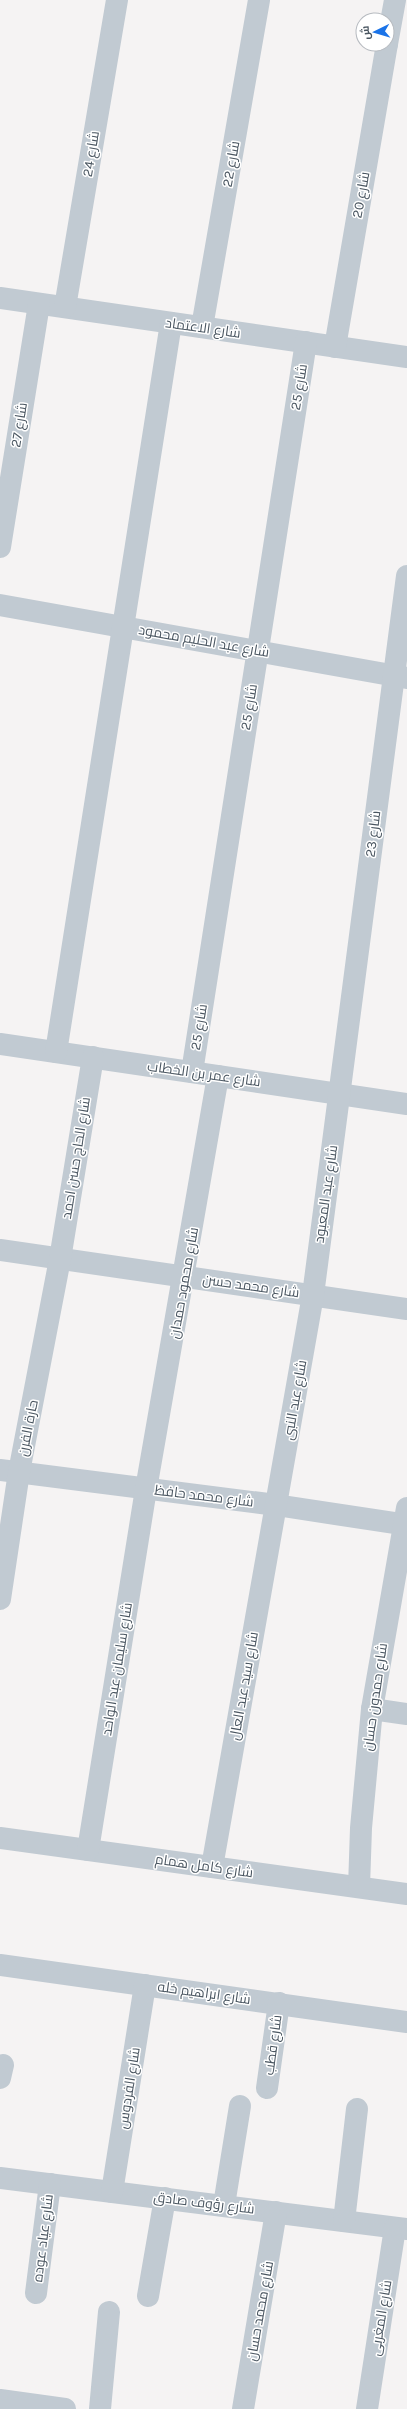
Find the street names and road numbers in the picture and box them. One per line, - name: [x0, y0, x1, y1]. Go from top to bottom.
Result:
- street label: شارع 24: [79, 130, 103, 178]
- street label: شارع 22: [219, 140, 243, 188]
- street label: شارع 20: [349, 170, 373, 220]
- street label: شارع الاعتماد: [164, 314, 242, 342]
- street label: شارع 25: [287, 363, 311, 411]
- street label: شارع 27: [7, 401, 31, 449]
- street label: شارع عبد الحليم محمود: [137, 621, 271, 662]
- street label: شارع 25: [237, 683, 261, 731]
- street label: شارع 23: [362, 810, 384, 858]
- street label: شارع 25: [187, 1003, 211, 1051]
- street label: شارع عمر بن الخطاب: [146, 1058, 262, 1090]
- street label: شارع الحاج حسن احمد: [58, 1096, 94, 1220]
- street label: شارع عبد المعبود: [311, 1144, 341, 1244]
- street label: شارع محمود حمدان: [166, 1226, 202, 1340]
- street label: شارع محمد حسن: [202, 1271, 300, 1301]
- street label: شارع عبد النبى: [280, 1359, 310, 1441]
- street label: حارة الفرن: [14, 1398, 42, 1458]
- street label: شارع محمد حافظ: [153, 1481, 255, 1511]
- street label: شارع سليمان عبد الواحد: [98, 1601, 136, 1737]
- street label: شارع سيد عبد العال: [226, 1630, 262, 1742]
- street label: شارع حمدون حسان: [359, 1642, 391, 1752]
- street label: شارع كامل همام: [154, 1851, 254, 1882]
- street label: شارع ابراهيم خله: [156, 1978, 252, 2009]
- street label: شارع قطب: [260, 2014, 286, 2076]
- street label: شارع الفردوس: [114, 2046, 144, 2130]
- street label: شارع رؤوف صادق: [153, 2188, 255, 2218]
- street label: شارع عياد عوده: [29, 2193, 57, 2283]
- street label: شارع محمد حسان: [243, 2260, 277, 2362]
- street label: شارع المغربى: [367, 2279, 395, 2357]

